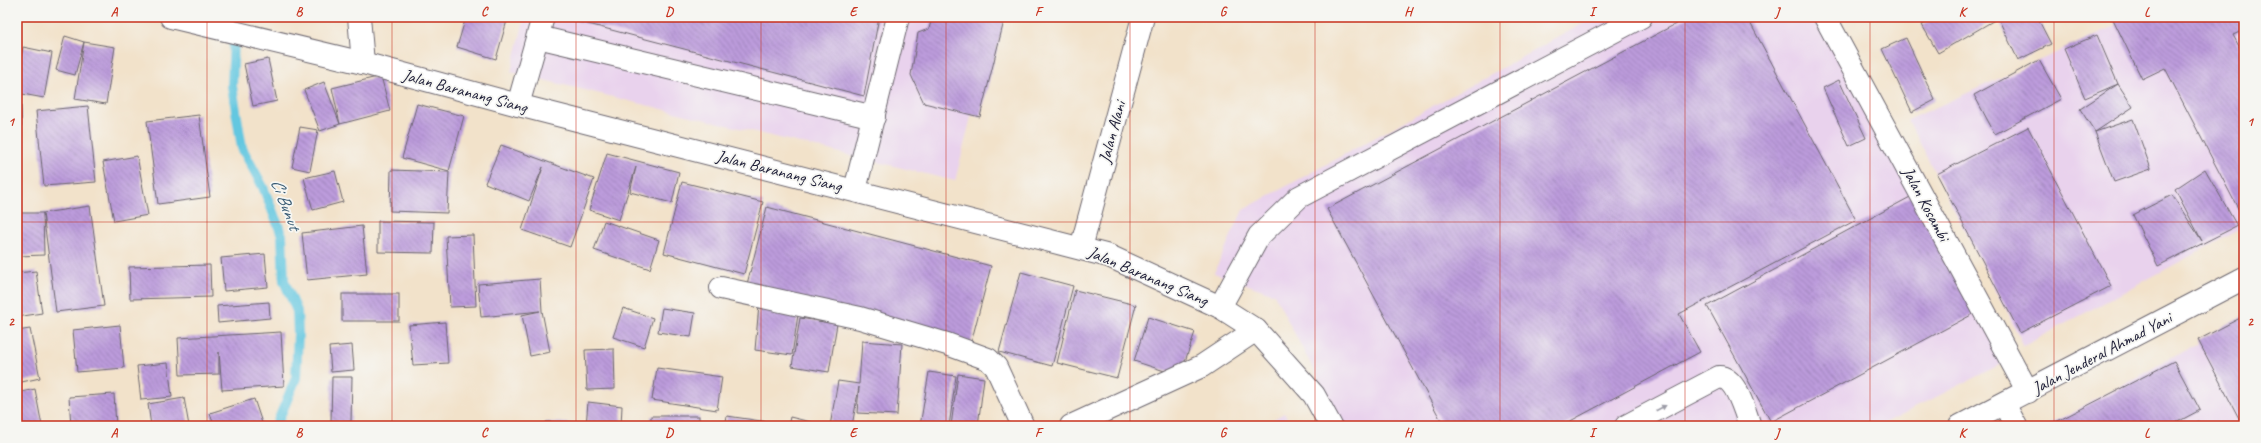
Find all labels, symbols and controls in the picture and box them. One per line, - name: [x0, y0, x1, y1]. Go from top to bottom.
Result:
- text: A: [111, 4, 119, 20]
- text: B: [296, 4, 304, 20]
- text: C: [481, 4, 489, 20]
- text: D: [665, 4, 674, 20]
- text: E: [850, 4, 859, 20]
- text: F: [1035, 4, 1044, 20]
- text: G: [1220, 4, 1228, 20]
- text: H: [1404, 4, 1414, 20]
- text: I: [1589, 4, 1598, 20]
- text: J: [1774, 4, 1781, 20]
- text: K: [1959, 4, 1969, 20]
- text: L: [2144, 4, 2151, 20]
- street label: Jalan Baranang Siang: [400, 64, 531, 118]
- street label: Jalan Alani: [1093, 97, 1131, 166]
- text: 1: [8, 114, 16, 130]
- text: 1: [2247, 114, 2255, 130]
- street label: Jalan Baranang Siang: [713, 145, 846, 197]
- street label: Jalan Kosambi: [1897, 162, 1955, 246]
- water label: Ci Bunut: [266, 175, 307, 236]
- street label: Jalan Baranang Siang: [1084, 241, 1213, 311]
- street label: Jalan Jenderal Ahmad Yani: [2028, 307, 2177, 399]
- text: 2: [8, 314, 15, 330]
- text: 2: [2247, 314, 2254, 330]
- one-way arrow: [1655, 404, 1667, 411]
- text: A: [111, 425, 119, 441]
- text: B: [296, 425, 304, 441]
- text: C: [481, 425, 489, 441]
- text: D: [665, 425, 674, 441]
- text: E: [850, 425, 859, 441]
- text: F: [1035, 425, 1044, 441]
- text: G: [1220, 425, 1228, 441]
- text: H: [1404, 425, 1414, 441]
- text: I: [1589, 425, 1598, 441]
- text: J: [1774, 425, 1781, 441]
- text: K: [1959, 425, 1969, 441]
- text: L: [2144, 425, 2151, 441]

